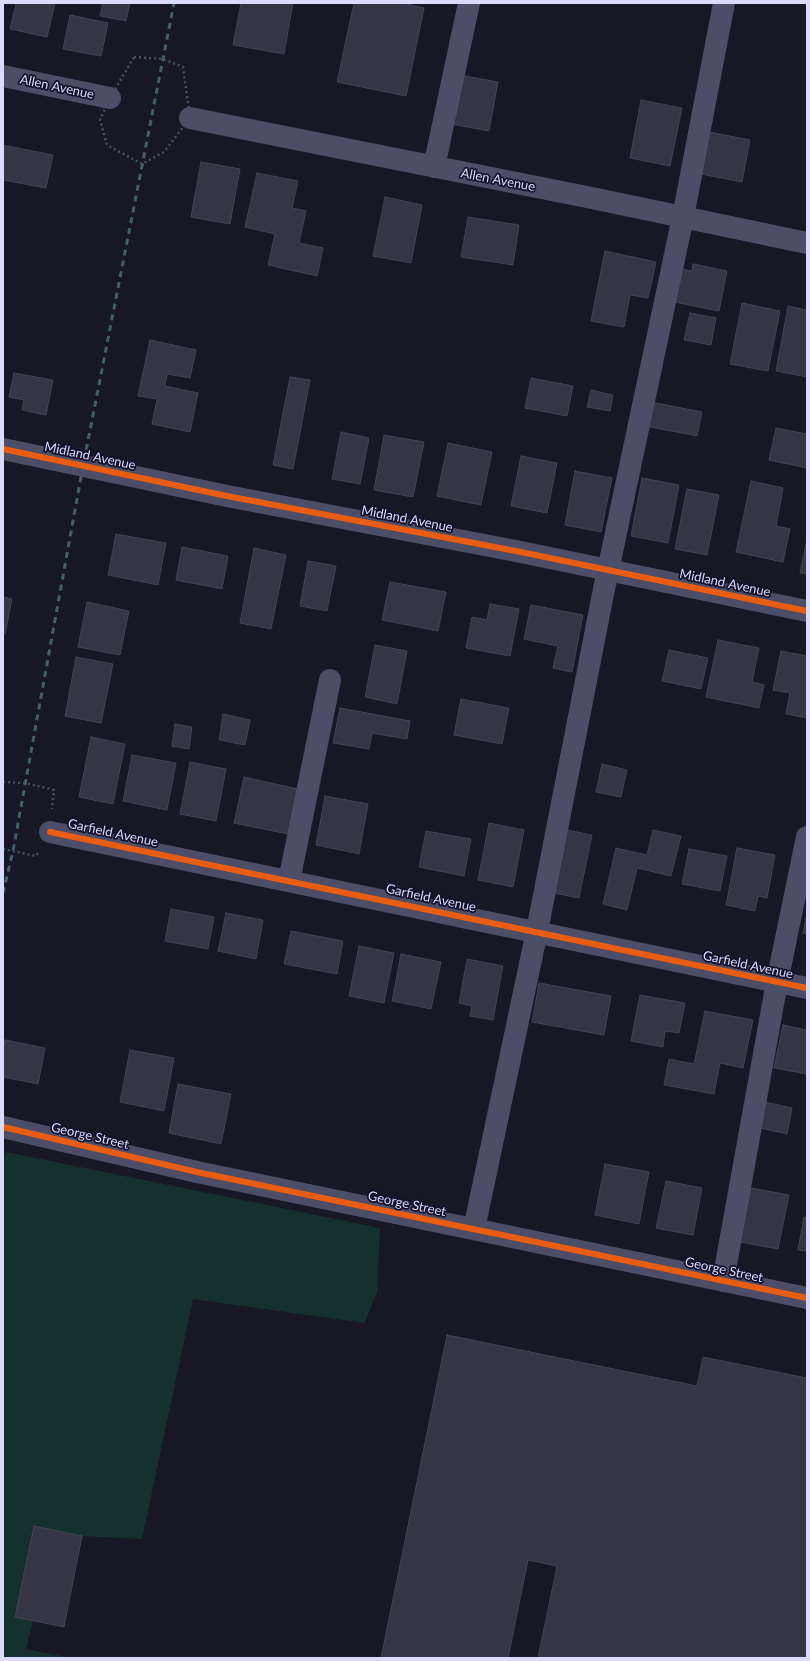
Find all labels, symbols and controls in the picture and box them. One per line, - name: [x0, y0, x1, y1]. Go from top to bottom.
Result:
- street label: Allen Avenue: [19, 72, 95, 102]
- street label: Allen Avenue: [460, 165, 536, 195]
- street label: Midland Avenue: [43, 439, 137, 473]
- street label: Midland Avenue: [360, 502, 454, 536]
- street label: Midland Avenue: [678, 566, 772, 600]
- street label: Garfield Avenue: [67, 816, 159, 850]
- street label: Garfield Avenue: [385, 881, 477, 915]
- street label: Garfield Avenue: [702, 948, 794, 982]
- street label: George Street: [50, 1119, 130, 1153]
- street label: George Street: [367, 1188, 447, 1220]
- street label: George Street: [684, 1254, 764, 1286]

